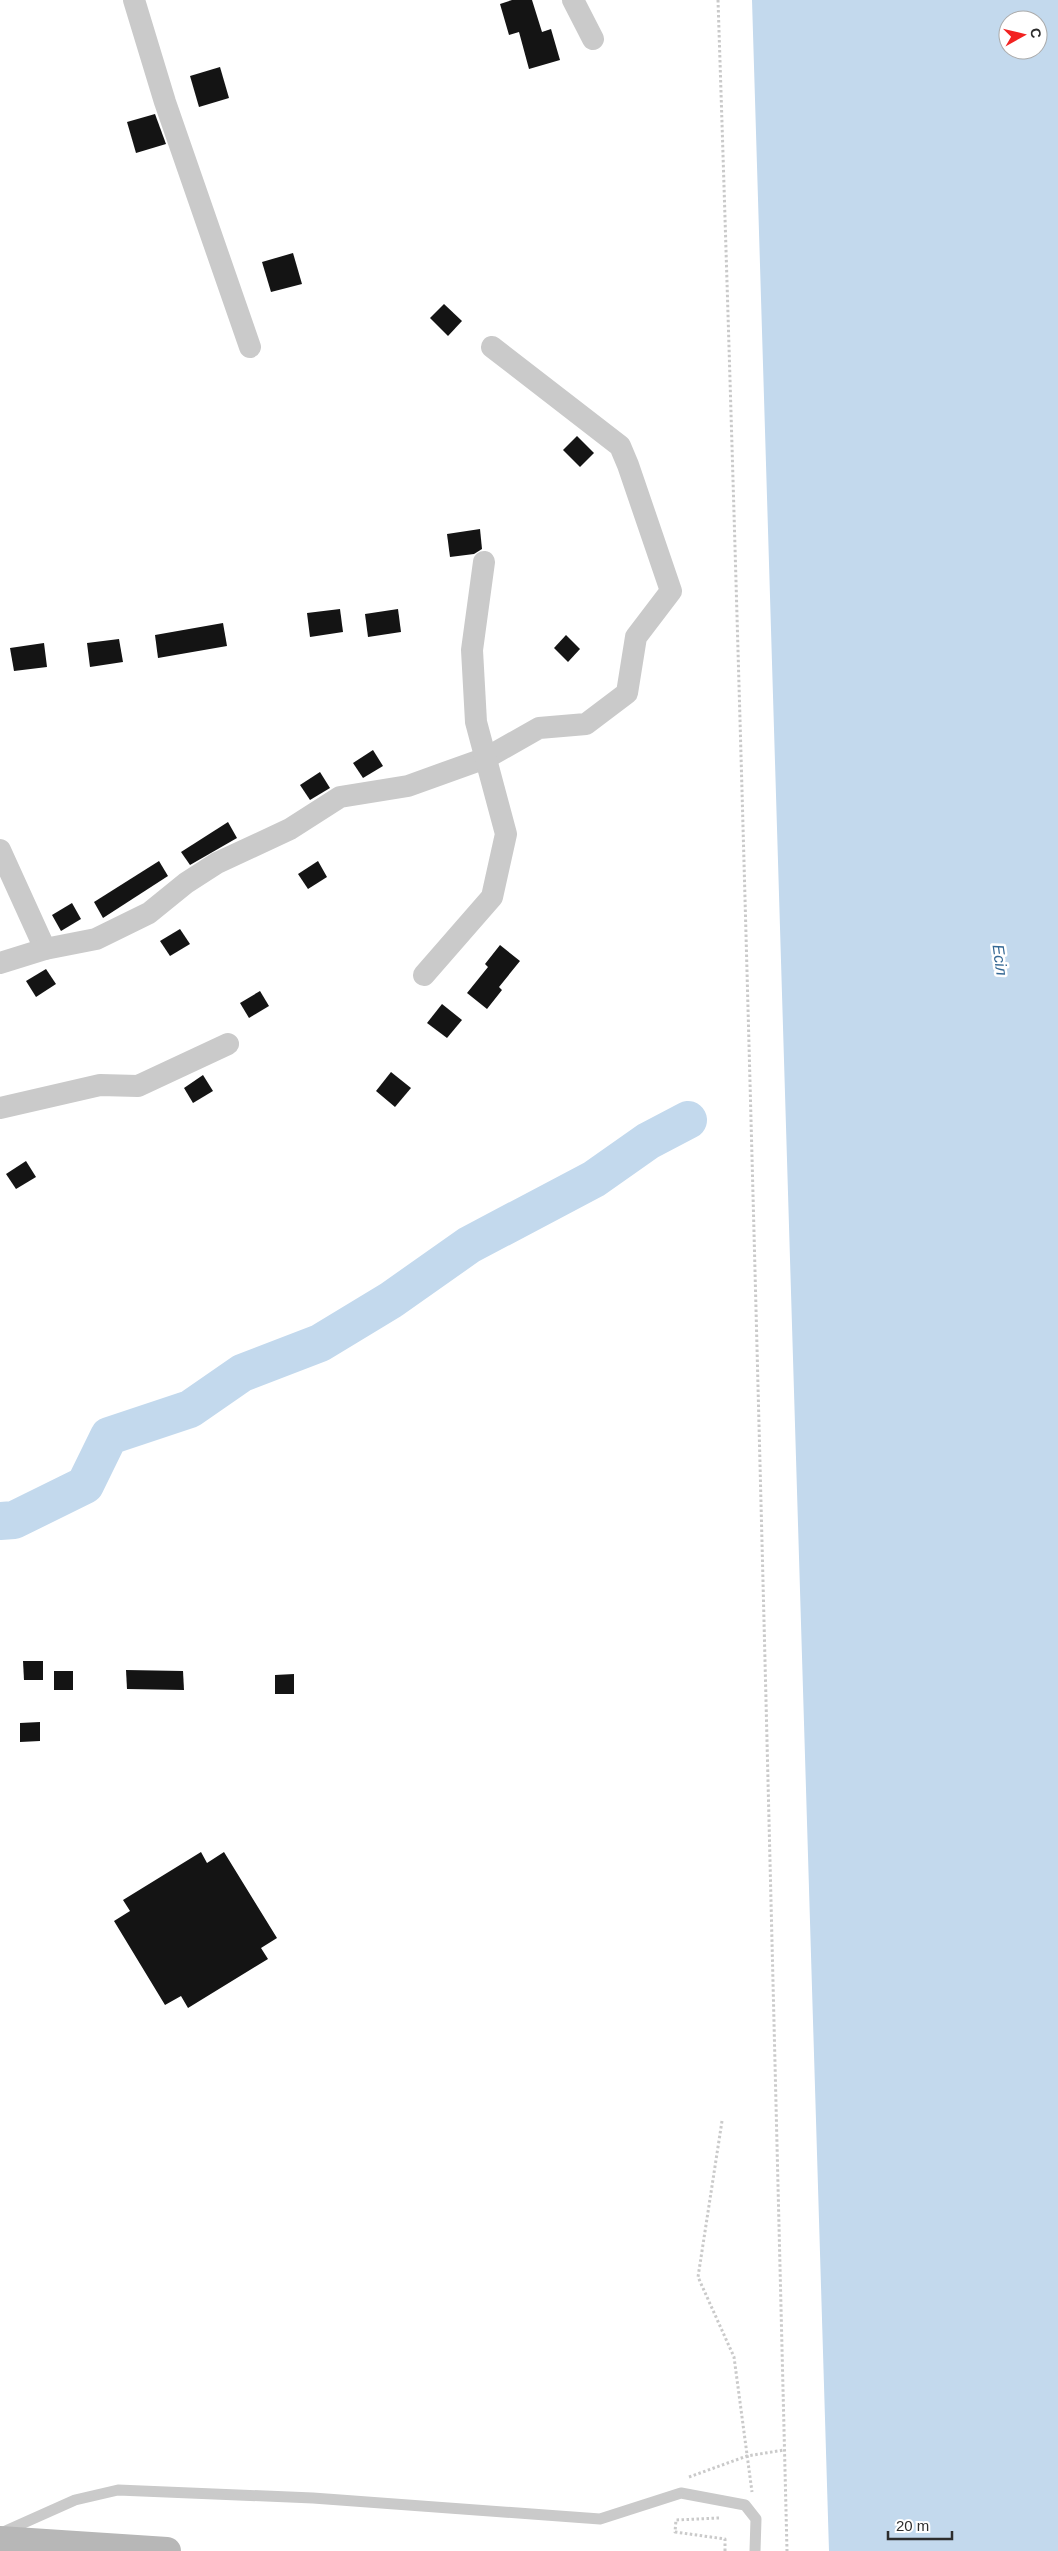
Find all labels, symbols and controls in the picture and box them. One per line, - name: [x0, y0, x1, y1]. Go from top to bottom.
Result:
- north arrow: [998, 10, 1048, 60]
- text: С: [1027, 27, 1045, 39]
- water label: Есіл: [989, 943, 1011, 977]
- scale bar: [888, 2508, 952, 2540]
- text: 20 m: [896, 2517, 929, 2534]

